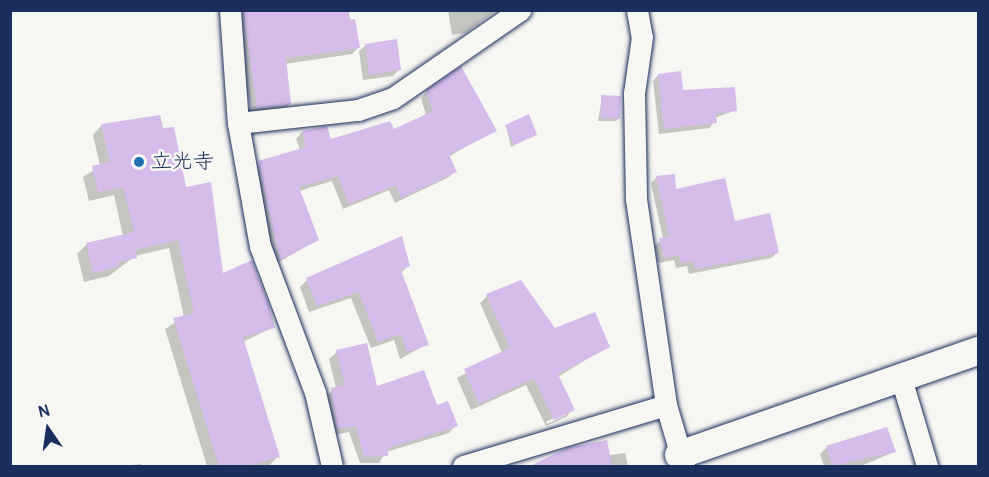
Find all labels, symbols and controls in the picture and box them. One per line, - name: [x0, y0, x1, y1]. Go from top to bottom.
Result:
- place label: 立光寺: [151, 149, 214, 175]
- marker: 立光寺: [132, 155, 146, 169]
- north arrow: [18, 399, 78, 459]
- text: N: [36, 401, 51, 422]

